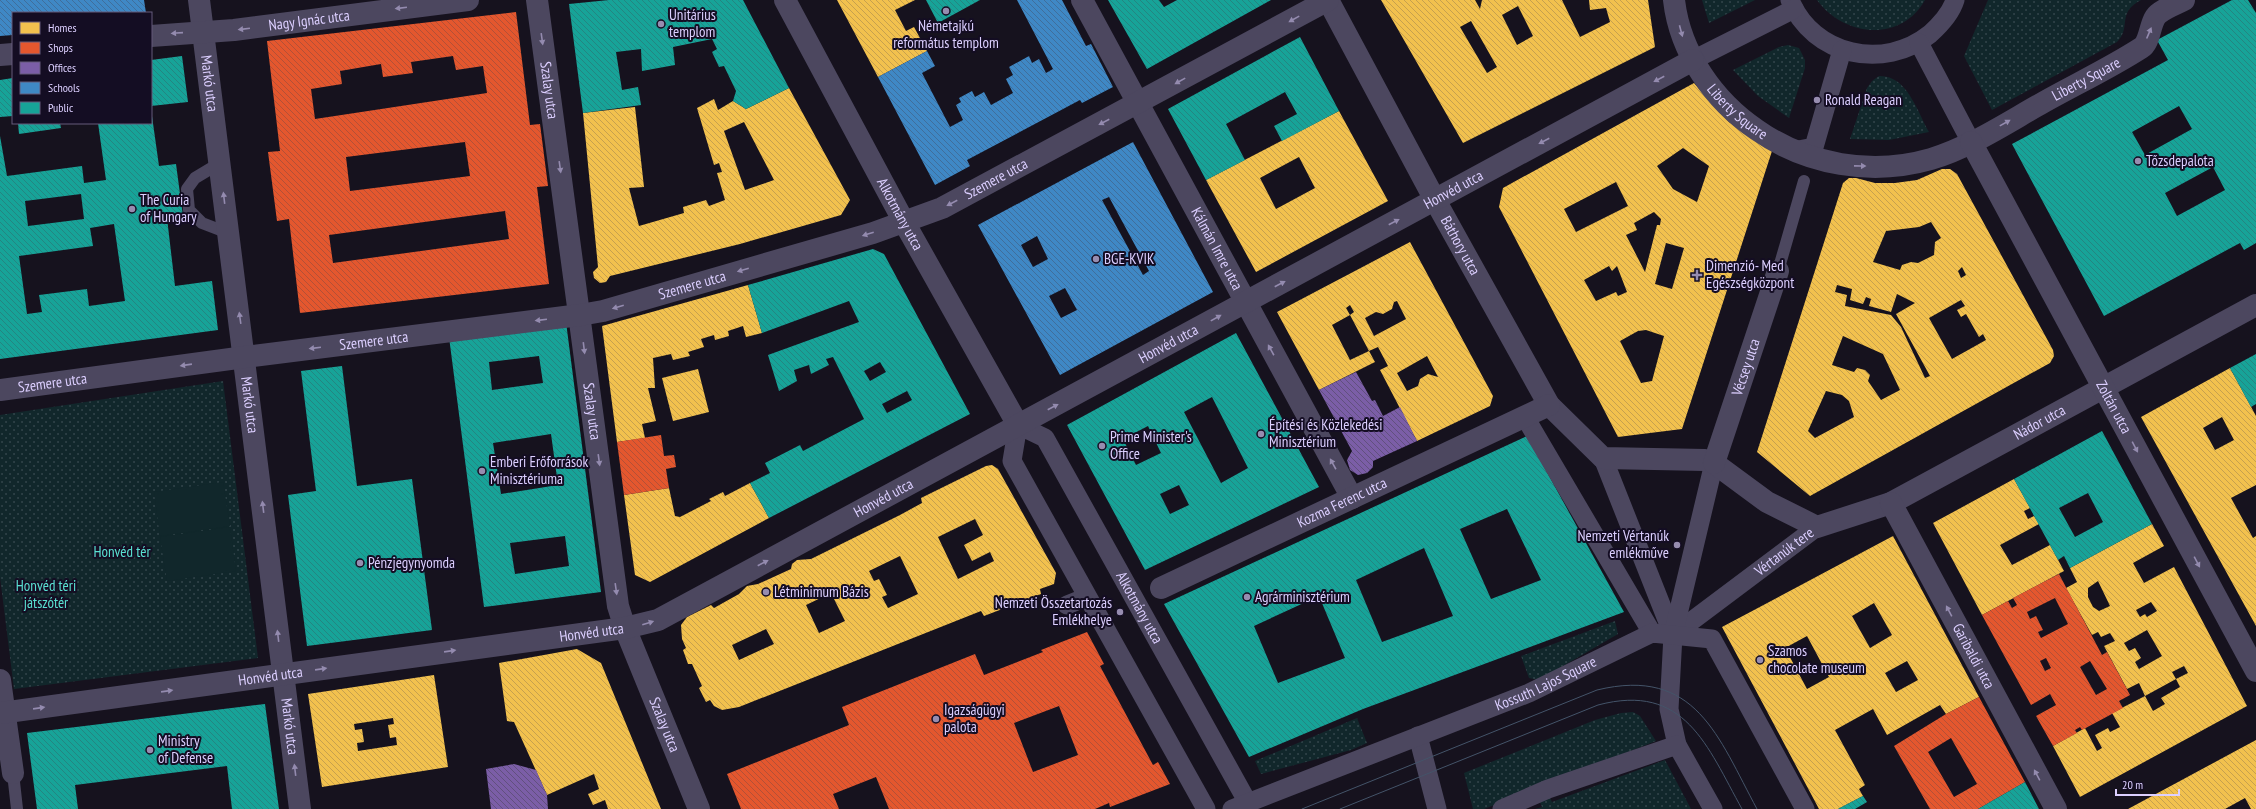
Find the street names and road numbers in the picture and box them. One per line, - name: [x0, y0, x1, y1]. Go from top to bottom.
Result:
- street label: Nagy Ignác utca: [267, 5, 351, 34]
- street label: Liberty Square: [2048, 53, 2124, 105]
- street label: Markó utca: [197, 54, 223, 113]
- street label: Szalay utca: [536, 60, 563, 120]
- street label: Liberty Square: [1703, 80, 1771, 143]
- street label: Szemere utca: [961, 154, 1031, 203]
- street label: Honvéd utca: [1420, 165, 1486, 213]
- street label: Alkotmány utca: [873, 174, 928, 253]
- street label: Kálmán Imre utca: [1187, 204, 1247, 293]
- street label: Báthory utca: [1437, 212, 1485, 278]
- street label: Szemere utca: [656, 266, 728, 303]
- street label: Honvéd utca: [1135, 320, 1201, 367]
- street label: Szemere utca: [338, 327, 409, 354]
- street label: Vécsey utca: [1727, 336, 1764, 399]
- street label: Szemere utca: [17, 368, 88, 396]
- street label: Markó utca: [237, 375, 263, 434]
- street label: Zoltán utca: [2092, 377, 2136, 437]
- street label: Szalay utca: [579, 381, 606, 441]
- street label: Nádor utca: [2010, 400, 2069, 444]
- street label: Kozma Ferenc utca: [1294, 473, 1390, 532]
- street label: Honvéd utca: [850, 474, 916, 521]
- street label: Vértanúk tere: [1750, 523, 1817, 580]
- street label: Alkotmány utca: [1112, 568, 1167, 647]
- street label: Honvéd utca: [558, 618, 625, 646]
- street label: Garibaldi utca: [1949, 620, 1999, 692]
- street label: Kossuth Lajos Square: [1492, 652, 1599, 714]
- street label: Honvéd utca: [237, 662, 304, 689]
- street label: Szalay utca: [645, 694, 685, 755]
- street label: Markó utca: [277, 697, 303, 756]

